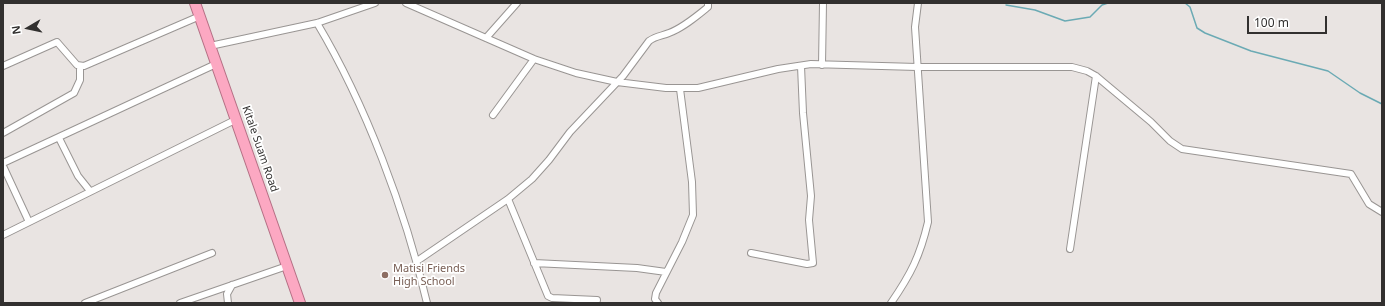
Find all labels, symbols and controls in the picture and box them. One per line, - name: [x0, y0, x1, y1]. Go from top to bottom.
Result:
- north arrow: [8, 8, 48, 48]
- scale bar: [1249, 8, 1329, 34]
- text: 100 m: [1254, 14, 1289, 31]
- text: N: [8, 24, 24, 36]
- street label: Kitale Suam Road: [239, 104, 281, 194]
- place label: Matisi Friends High School: [393, 262, 465, 288]
- marker: Matisi Friends High School: [380, 270, 390, 280]

